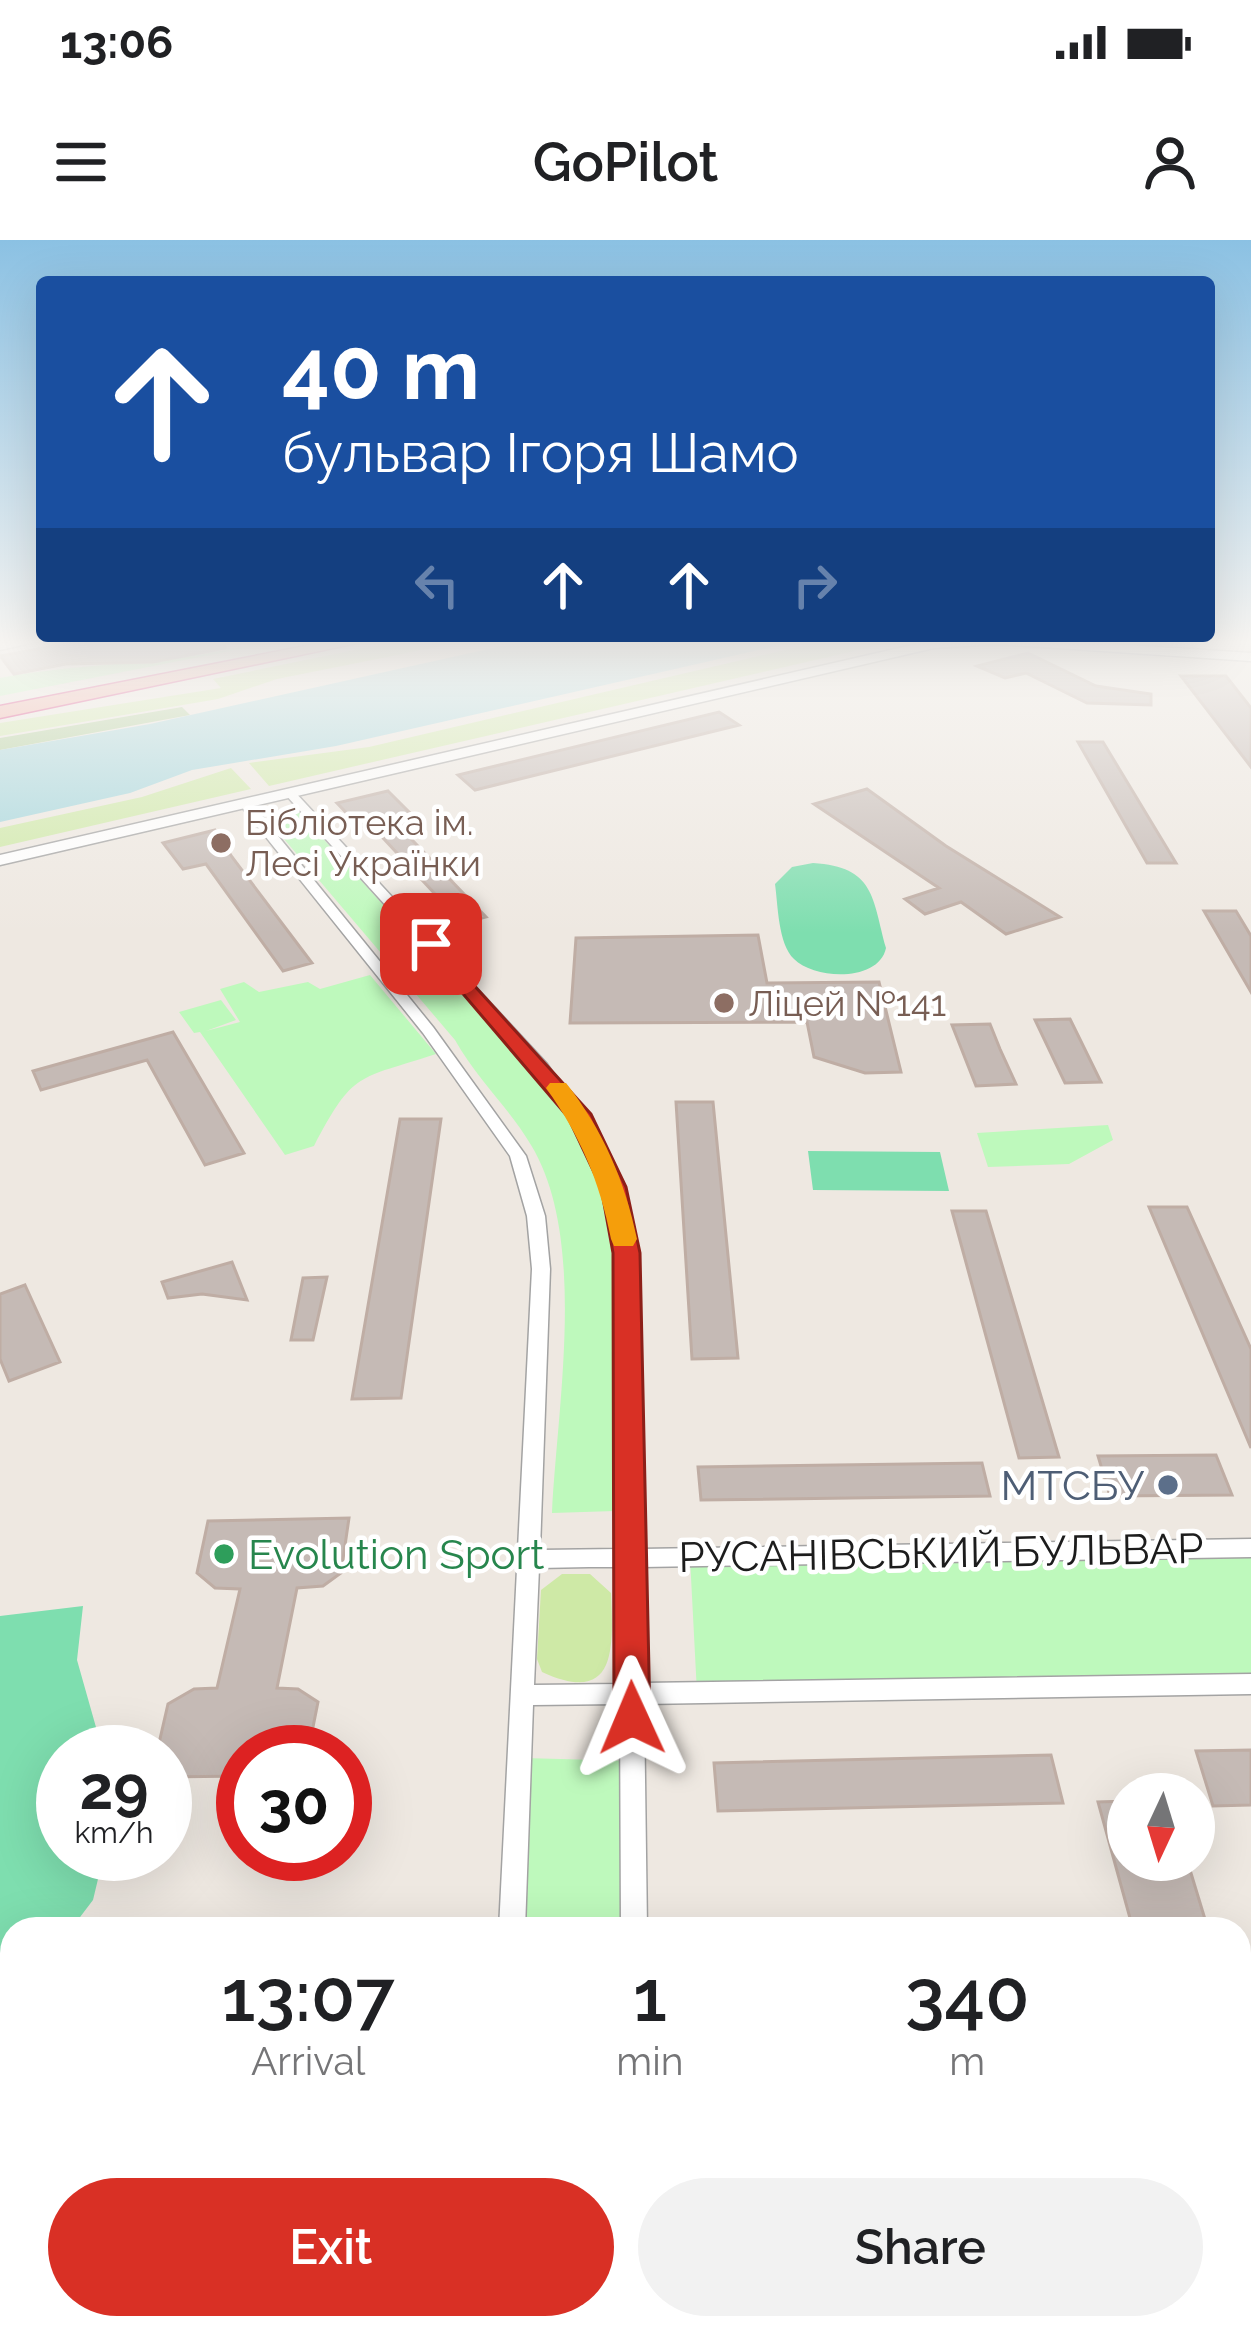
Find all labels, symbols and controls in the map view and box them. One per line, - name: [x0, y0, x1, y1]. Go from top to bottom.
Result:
- text: 13:06: [60, 16, 173, 69]
- icon: menu: [48, 129, 114, 195]
- icon: person: [1137, 129, 1203, 195]
- text: GoPilot: [533, 130, 718, 194]
- text: 40 m: [282, 320, 480, 419]
- icon: ahead: [84, 324, 240, 480]
- text: бульвар Ігоря Шамо: [282, 421, 799, 485]
- icon: left: [404, 552, 470, 618]
- icon: ahead: [530, 552, 596, 618]
- icon: ahead: [656, 552, 722, 618]
- icon: right: [782, 552, 848, 618]
- place label: Бібліотека ім. Лесі Українки: [245, 801, 481, 884]
- marker: Бібліотека ім. Лесі Українки: [208, 830, 234, 856]
- pin: [380, 893, 482, 995]
- icon: arrive: [398, 911, 464, 977]
- place label: Ліцей №141: [748, 982, 946, 1024]
- marker: Ліцей №141: [711, 990, 737, 1016]
- place label: МТСБУ: [1001, 1461, 1145, 1510]
- marker: МТСБУ: [1155, 1472, 1181, 1498]
- street label: РУСАНІВСЬКИЙ БУЛЬВАР: [678, 1524, 1204, 1582]
- place label: Evolution Sport: [248, 1530, 544, 1579]
- marker: Evolution Sport: [211, 1541, 237, 1567]
- position arrow: [569, 1655, 695, 1781]
- speed limit sign: 30: [216, 1725, 372, 1881]
- text: 29: [79, 1753, 149, 1823]
- north arrow: [1107, 1773, 1215, 1881]
- map controls: [1107, 1773, 1215, 1881]
- text: km/h: [74, 1815, 154, 1850]
- text: 13:07: [222, 1953, 395, 2038]
- text: 1: [633, 1953, 667, 2038]
- text: 340: [905, 1953, 1029, 2038]
- text: Arrival: [251, 2038, 365, 2084]
- text: min: [616, 2038, 683, 2084]
- text: m: [949, 2038, 985, 2084]
- button: Exit: [48, 2178, 614, 2316]
- button: Share: [638, 2178, 1203, 2316]

